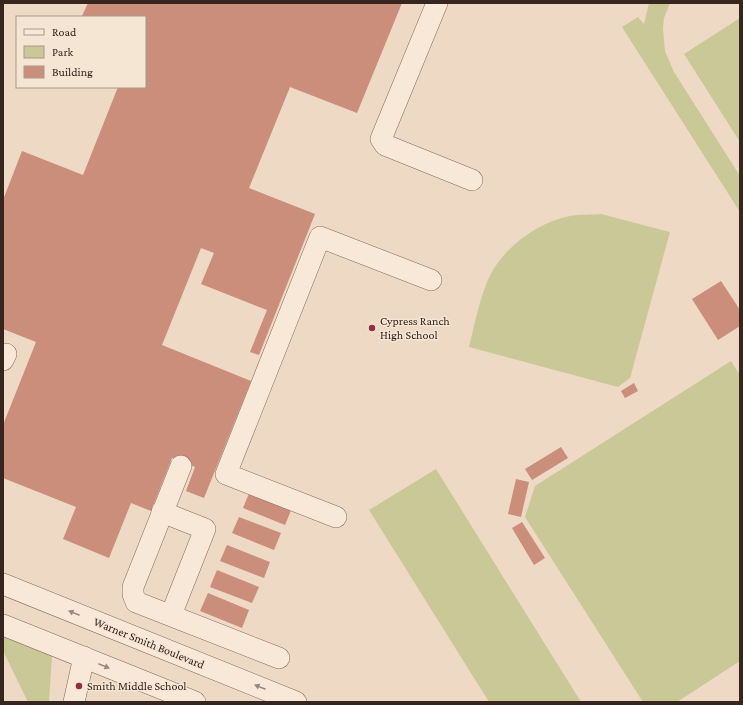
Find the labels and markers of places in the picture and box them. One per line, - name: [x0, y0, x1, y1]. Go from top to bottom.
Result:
- place label: Cypress Ranch High School: [380, 314, 450, 342]
- marker: Cypress Ranch High School: [367, 323, 377, 333]
- place label: Smith Middle School: [87, 679, 187, 693]
- marker: Smith Middle School: [74, 681, 84, 691]

